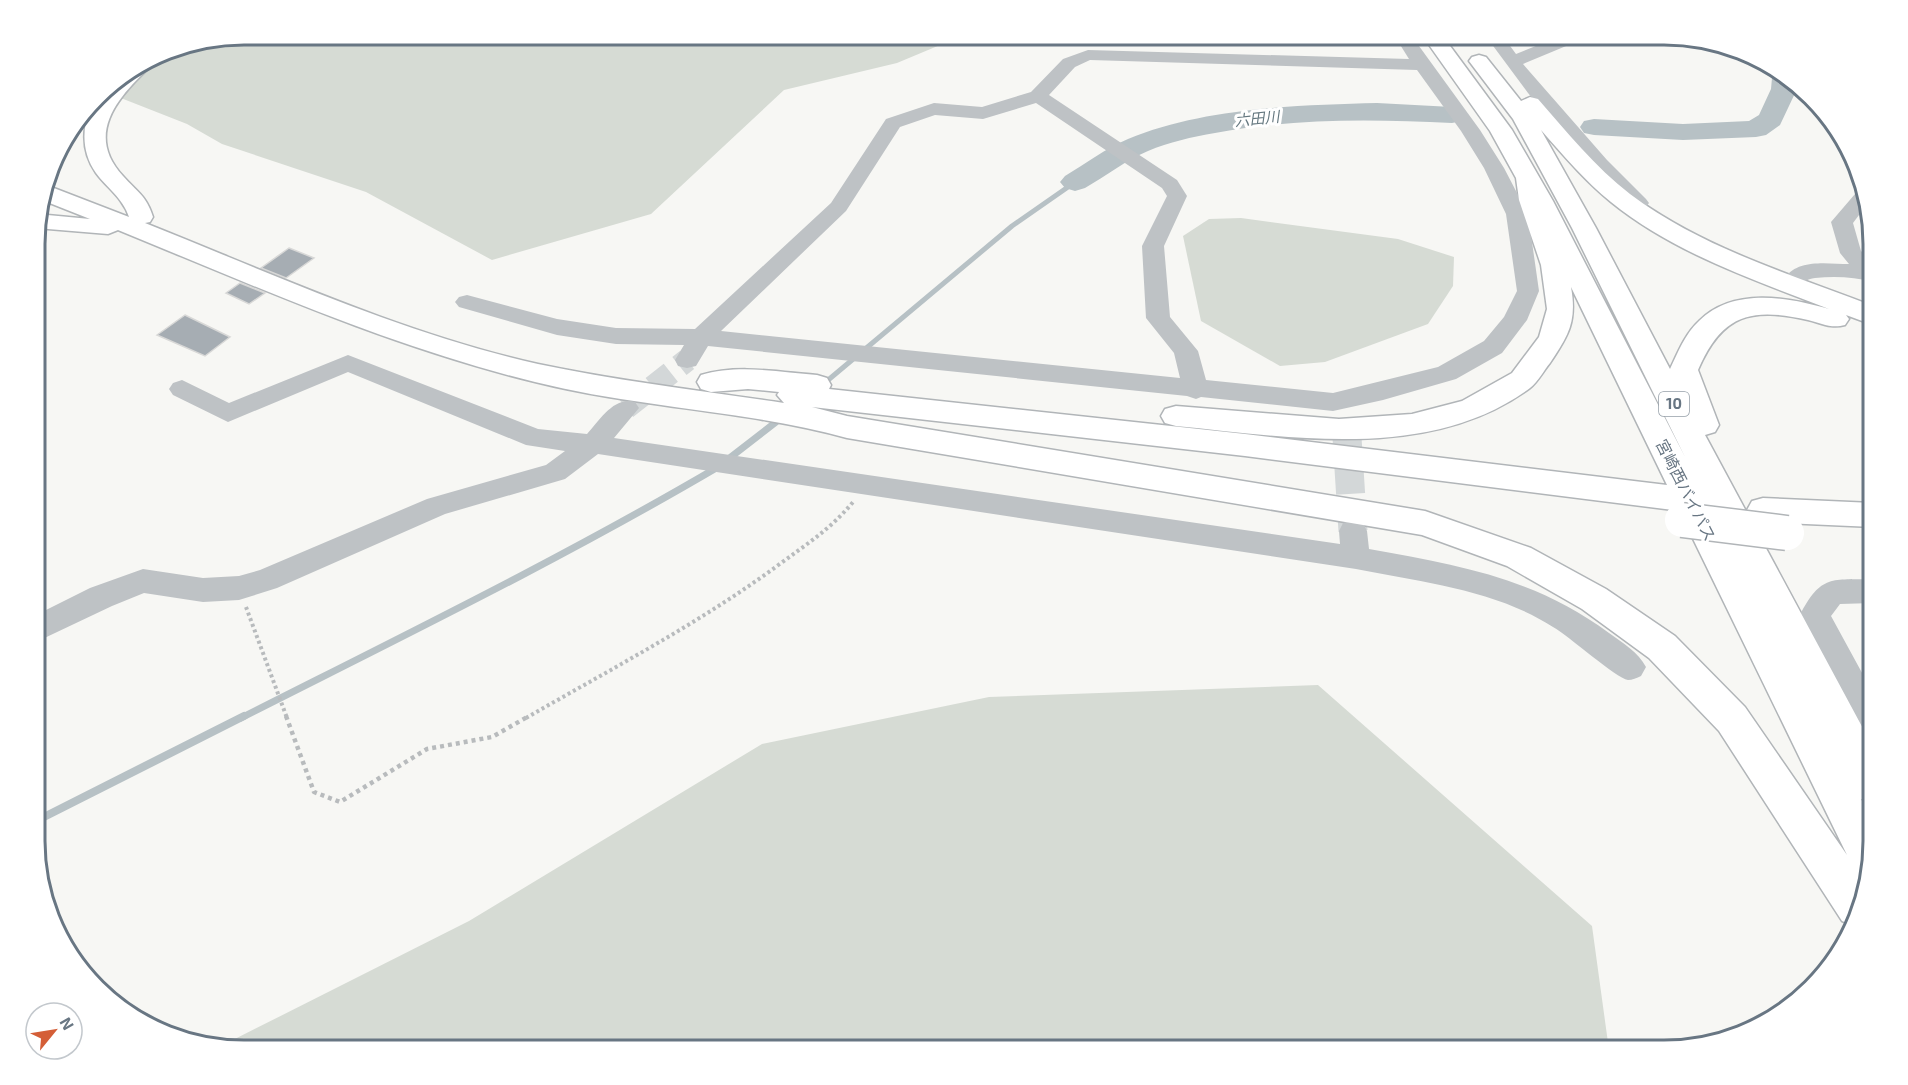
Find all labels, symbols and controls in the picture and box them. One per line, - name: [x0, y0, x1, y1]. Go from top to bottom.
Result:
- water label: 六田川: [1234, 106, 1282, 129]
- road number: 10: [1659, 392, 1689, 416]
- street label: 宮崎西バイパス: [1653, 436, 1720, 544]
- north arrow: [24, 1001, 84, 1061]
- text: N: [56, 1013, 79, 1033]

